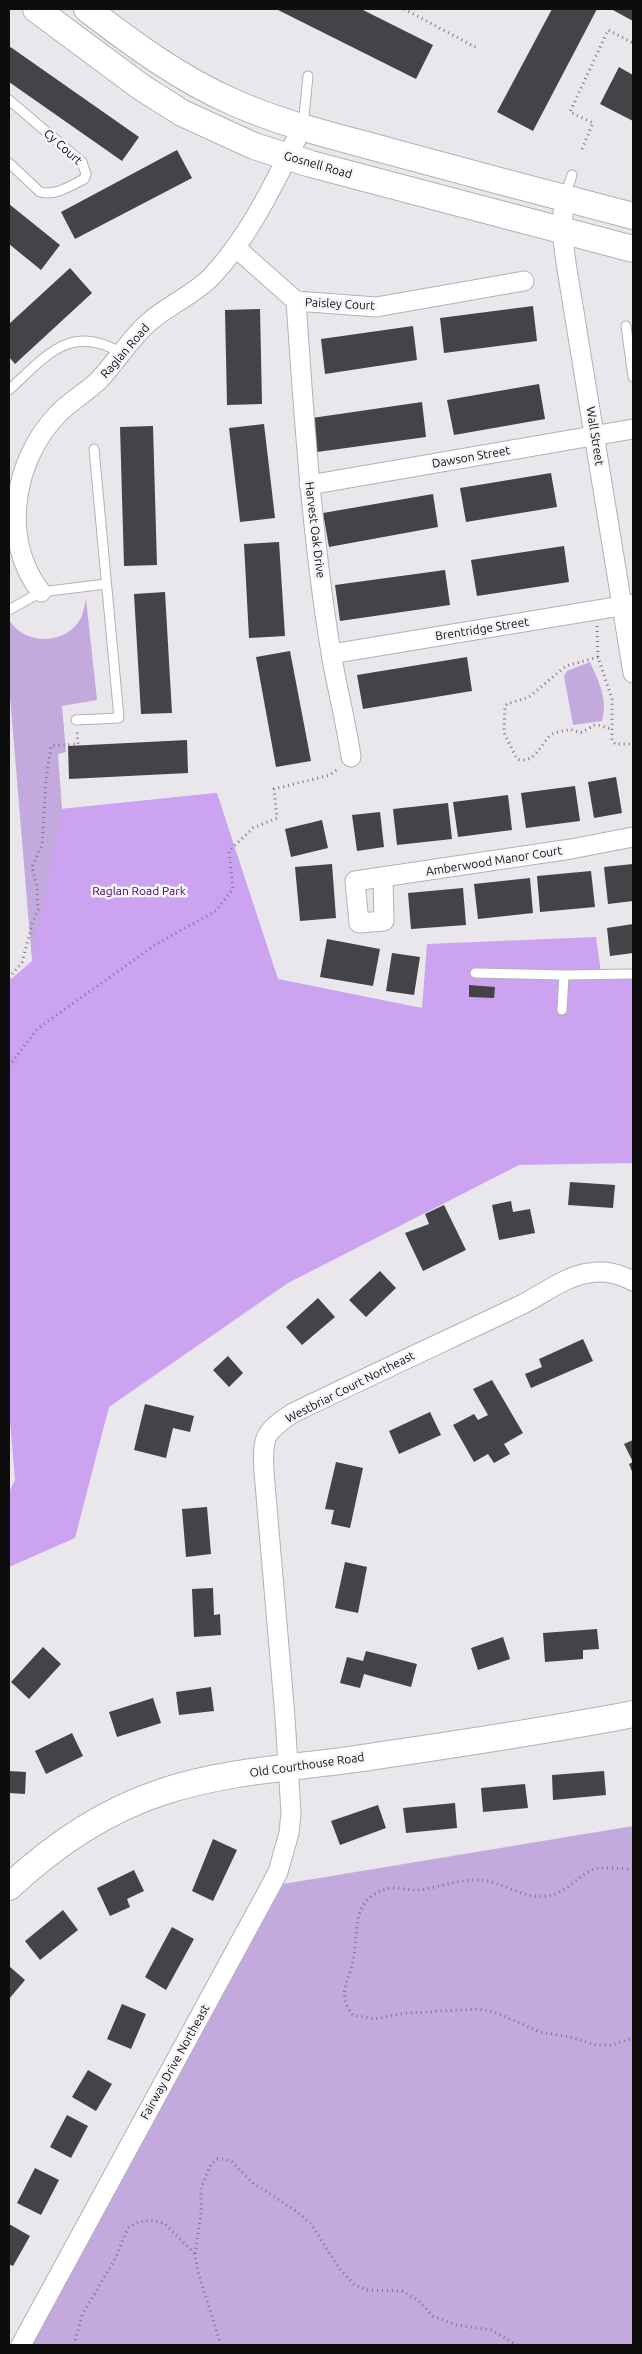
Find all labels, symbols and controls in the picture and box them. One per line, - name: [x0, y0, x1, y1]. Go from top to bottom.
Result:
- street label: Cy Court: [41, 126, 85, 168]
- street label: Gosnell Road: [282, 148, 354, 182]
- street label: Paisley Court: [305, 295, 375, 313]
- street label: Raglan Road: [98, 321, 152, 381]
- street label: Wall Street: [583, 405, 607, 467]
- street label: Dawson Street: [431, 443, 511, 471]
- street label: Harvest Oak Drive: [302, 481, 328, 579]
- street label: Brentridge Street: [434, 614, 530, 644]
- street label: Amberwood Manor Court: [425, 843, 563, 879]
- park label: Raglan Road Park: [92, 884, 186, 898]
- street label: Westbriar Court Northeast: [283, 1348, 417, 1426]
- street label: Old Courthouse Road: [249, 1750, 365, 1780]
- street label: Fairway Drive Northeast: [137, 2002, 213, 2122]

